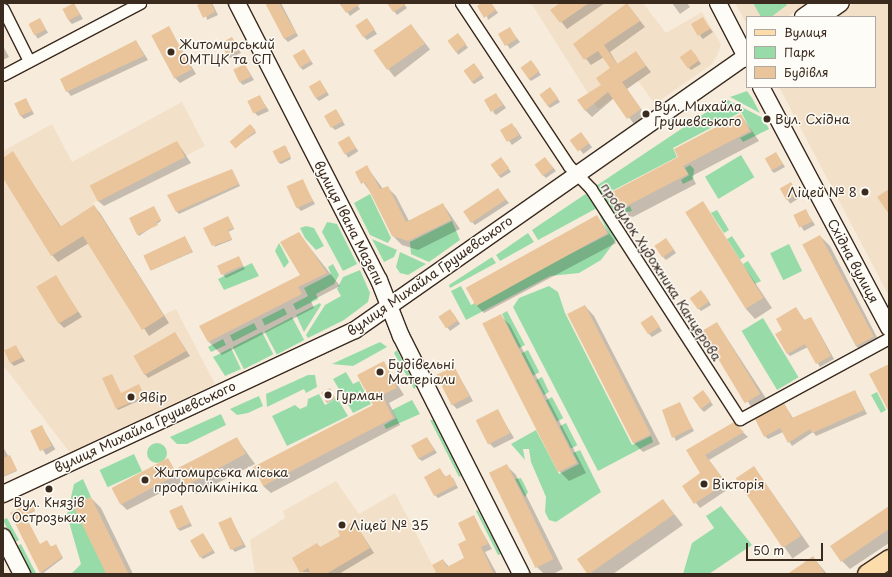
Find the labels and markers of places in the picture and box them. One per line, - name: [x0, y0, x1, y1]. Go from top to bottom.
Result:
- place label: Житомирський ОМТЦК та СП: [179, 37, 275, 68]
- marker: Житомирський ОМТЦК та СП: [166, 47, 176, 57]
- place label: Вул. Михайла Грушевського: [654, 99, 742, 130]
- marker: Вул. Михайла Грушевського: [641, 109, 651, 119]
- place label: Вул. Східна: [775, 111, 850, 127]
- marker: Вул. Східна: [762, 114, 772, 124]
- place label: Ліцей № 8: [788, 184, 857, 200]
- marker: Ліцей № 8: [860, 187, 870, 197]
- place label: Будівельні Матеріали: [388, 357, 456, 388]
- marker: Будівельні Матеріали: [375, 367, 385, 377]
- place label: Гурман: [336, 387, 383, 403]
- place label: Явір: [139, 389, 167, 405]
- marker: Гурман: [323, 390, 333, 400]
- marker: Явір: [126, 392, 136, 402]
- place label: Житомирська міська профполіклініка: [154, 465, 289, 496]
- marker: Житомирська міська профполіклініка: [139, 474, 151, 486]
- place label: Вікторія: [712, 476, 764, 492]
- marker: Вікторія: [699, 479, 709, 489]
- marker: Вул. Князів Острозьких: [44, 484, 54, 494]
- place label: Вул. Князів Острозьких: [12, 495, 86, 526]
- place label: Ліцей № 35: [350, 517, 428, 533]
- marker: Ліцей № 35: [337, 520, 347, 530]

